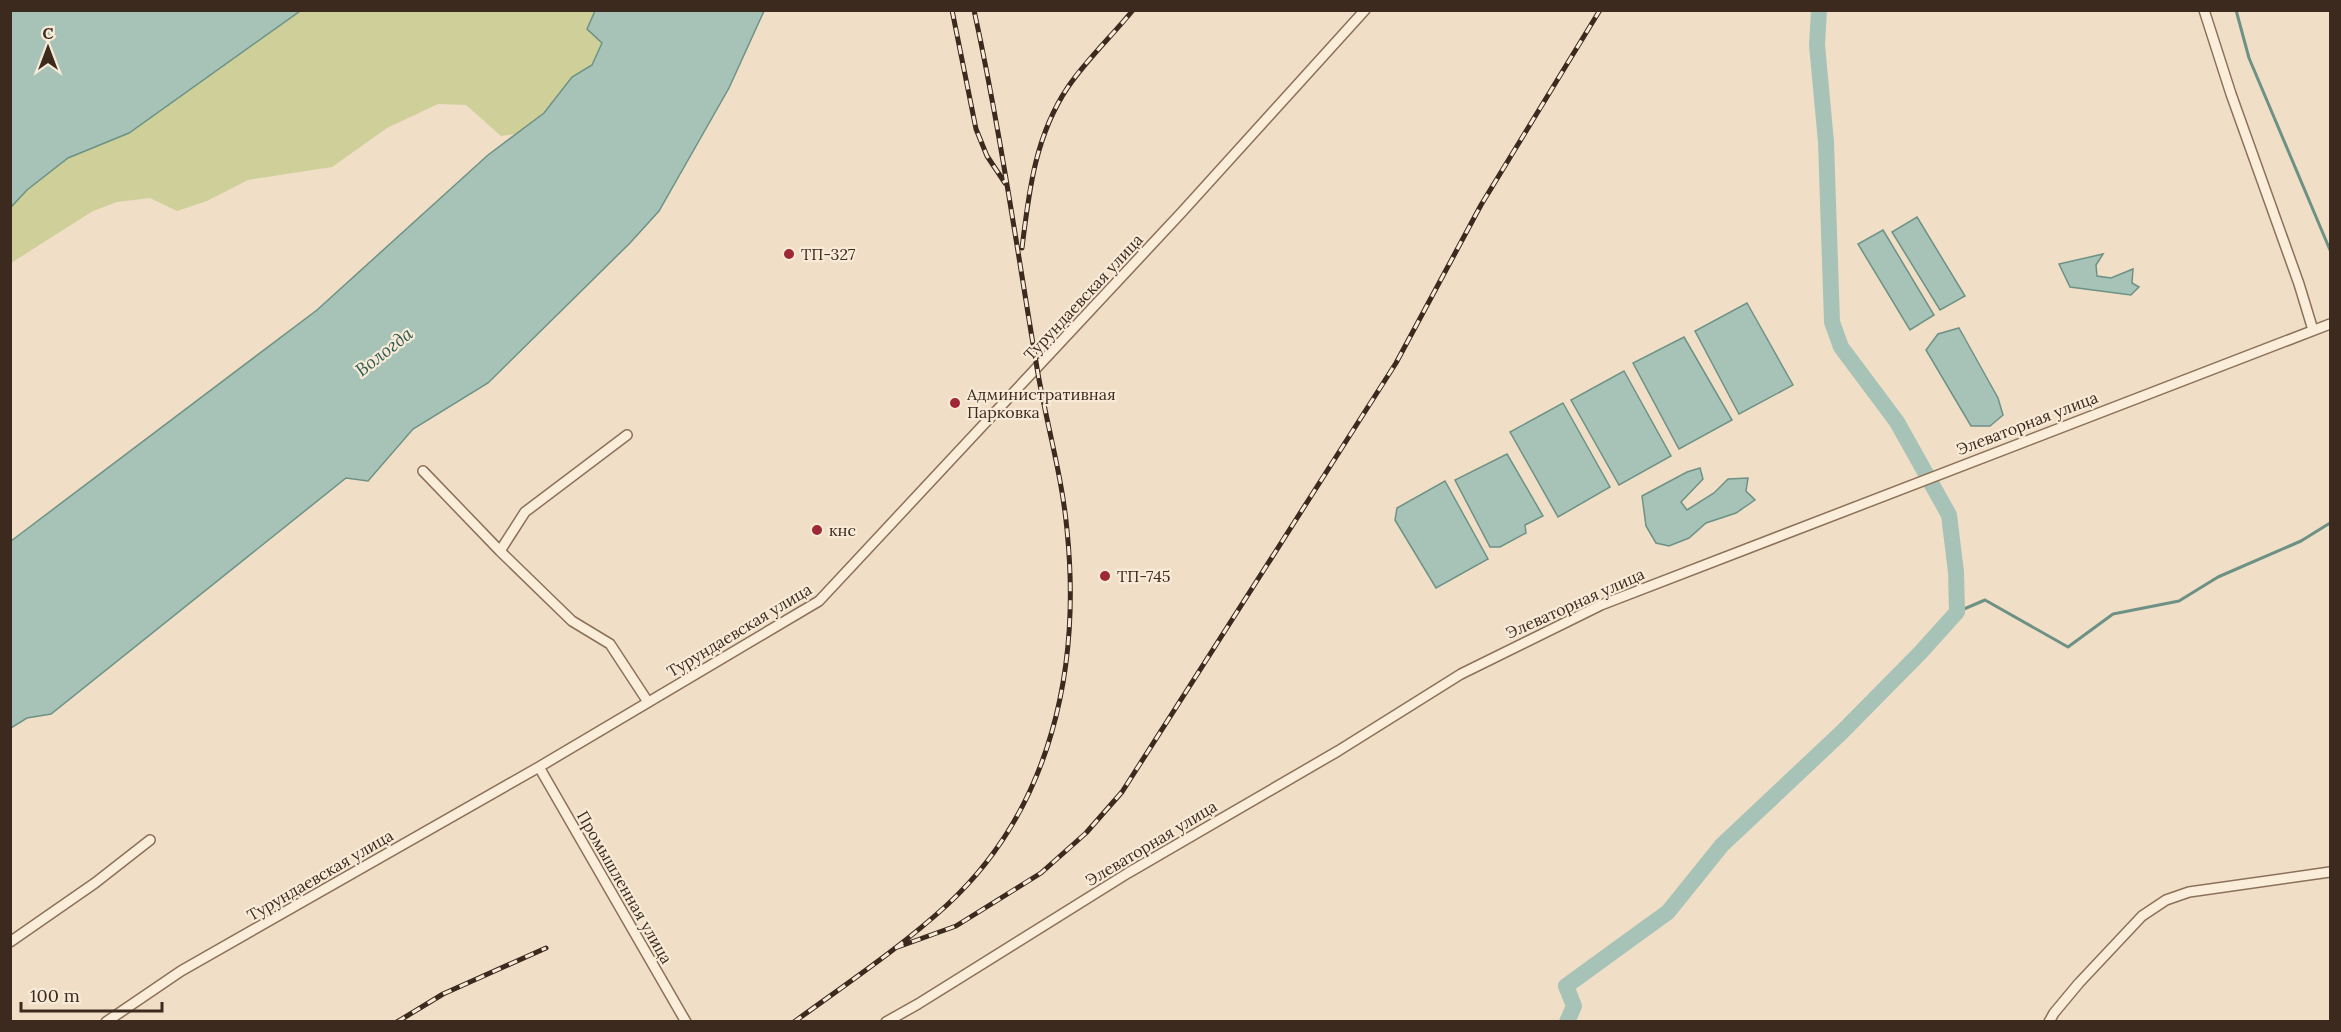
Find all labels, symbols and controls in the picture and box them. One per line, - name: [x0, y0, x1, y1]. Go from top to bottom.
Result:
- north arrow: [18, 18, 78, 78]
- text: С: [42, 23, 54, 43]
- street label: Турундаевская улица: [1019, 230, 1147, 364]
- place label: ТП-327: [801, 244, 856, 264]
- marker: ТП-327: [782, 247, 796, 261]
- water label: Вологда: [350, 322, 417, 381]
- place label: Административная Парковка: [966, 384, 1116, 422]
- street label: Элеваторная улица: [1953, 387, 2101, 459]
- marker: Административная Парковка: [948, 396, 962, 410]
- place label: кнс: [829, 520, 856, 540]
- marker: кнс: [810, 523, 824, 537]
- street label: Элеваторная улица: [1502, 563, 1648, 643]
- place label: ТП-745: [1117, 566, 1171, 586]
- marker: ТП-745: [1098, 569, 1112, 583]
- street label: Турундаевская улица: [663, 579, 815, 681]
- street label: Элеваторная улица: [1082, 796, 1220, 890]
- street label: Промышленная улица: [573, 807, 677, 967]
- street label: Турундаевская улица: [243, 825, 397, 925]
- scale bar: [21, 975, 162, 1013]
- text: 100 m: [30, 984, 80, 1007]

